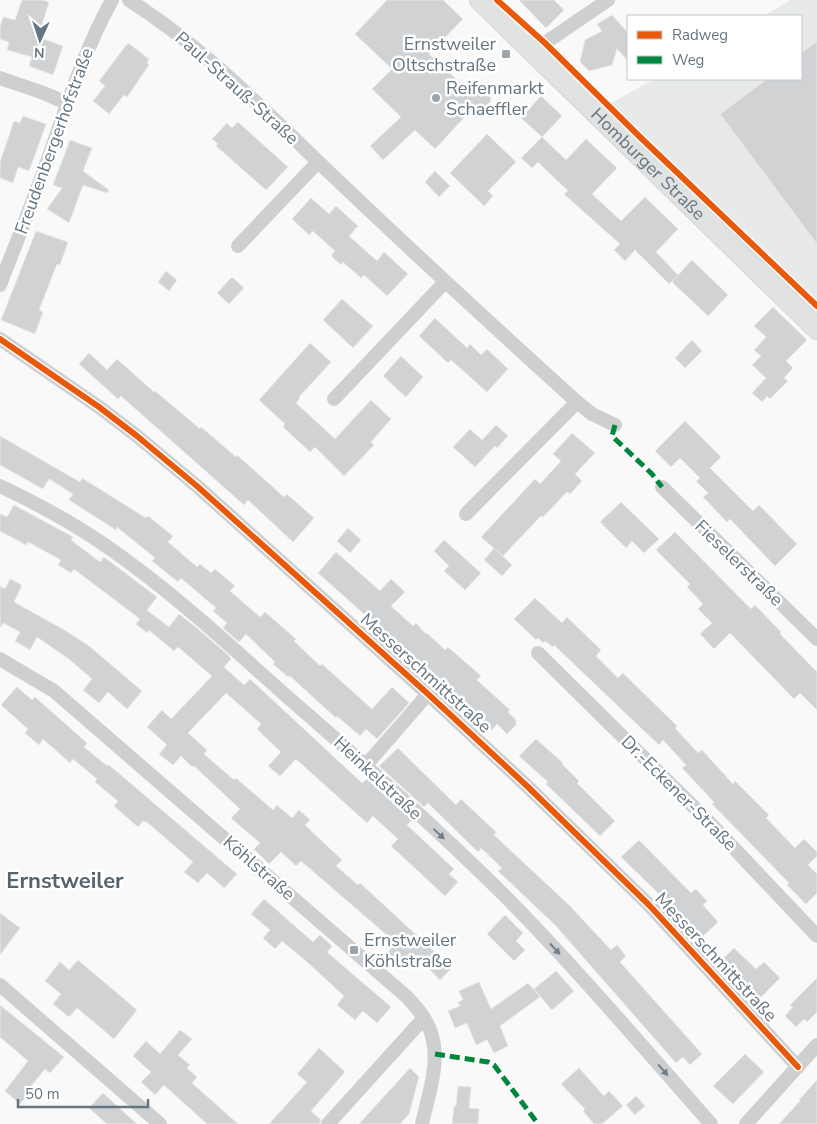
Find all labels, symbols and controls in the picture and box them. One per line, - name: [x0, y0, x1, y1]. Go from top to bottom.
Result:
- north arrow: [15, 15, 65, 65]
- legend: [627, 15, 802, 80]
- text: Radweg: [672, 25, 728, 45]
- street label: Paul-Strauß-Straße: [170, 26, 304, 150]
- place label: Ernstweiler Oltschstraße: [392, 32, 497, 77]
- text: N: [34, 43, 45, 62]
- street label: Freudenbergerhofstraße: [9, 45, 99, 237]
- marker: Ernstweiler Oltschstraße: [500, 48, 512, 60]
- text: Weg: [672, 50, 704, 70]
- place label: Reifenmarkt Schaeffler: [446, 76, 544, 121]
- marker: Reifenmarkt Schaeffler: [430, 92, 442, 104]
- street label: Homburger Straße: [586, 103, 711, 226]
- street label: Fieselerstraße: [690, 515, 788, 611]
- street label: Messerschmittstraße: [355, 608, 497, 738]
- street label: Dr.-Eckener-Straße: [616, 730, 742, 856]
- street label: Heinkelstraße: [329, 731, 427, 825]
- one-way arrow: [433, 828, 445, 840]
- street label: Köhlstraße: [218, 830, 300, 906]
- district label: Ernstweiler: [6, 866, 124, 896]
- street label: Messerschmittstraße: [650, 887, 782, 1027]
- place label: Ernstweiler Köhlstraße: [364, 928, 457, 973]
- one-way arrow: [549, 942, 561, 954]
- marker: Ernstweiler Köhlstraße: [348, 944, 360, 956]
- one-way arrow: [658, 1063, 669, 1076]
- scale bar: [18, 1076, 148, 1108]
- text: 50 m: [25, 1084, 60, 1104]

